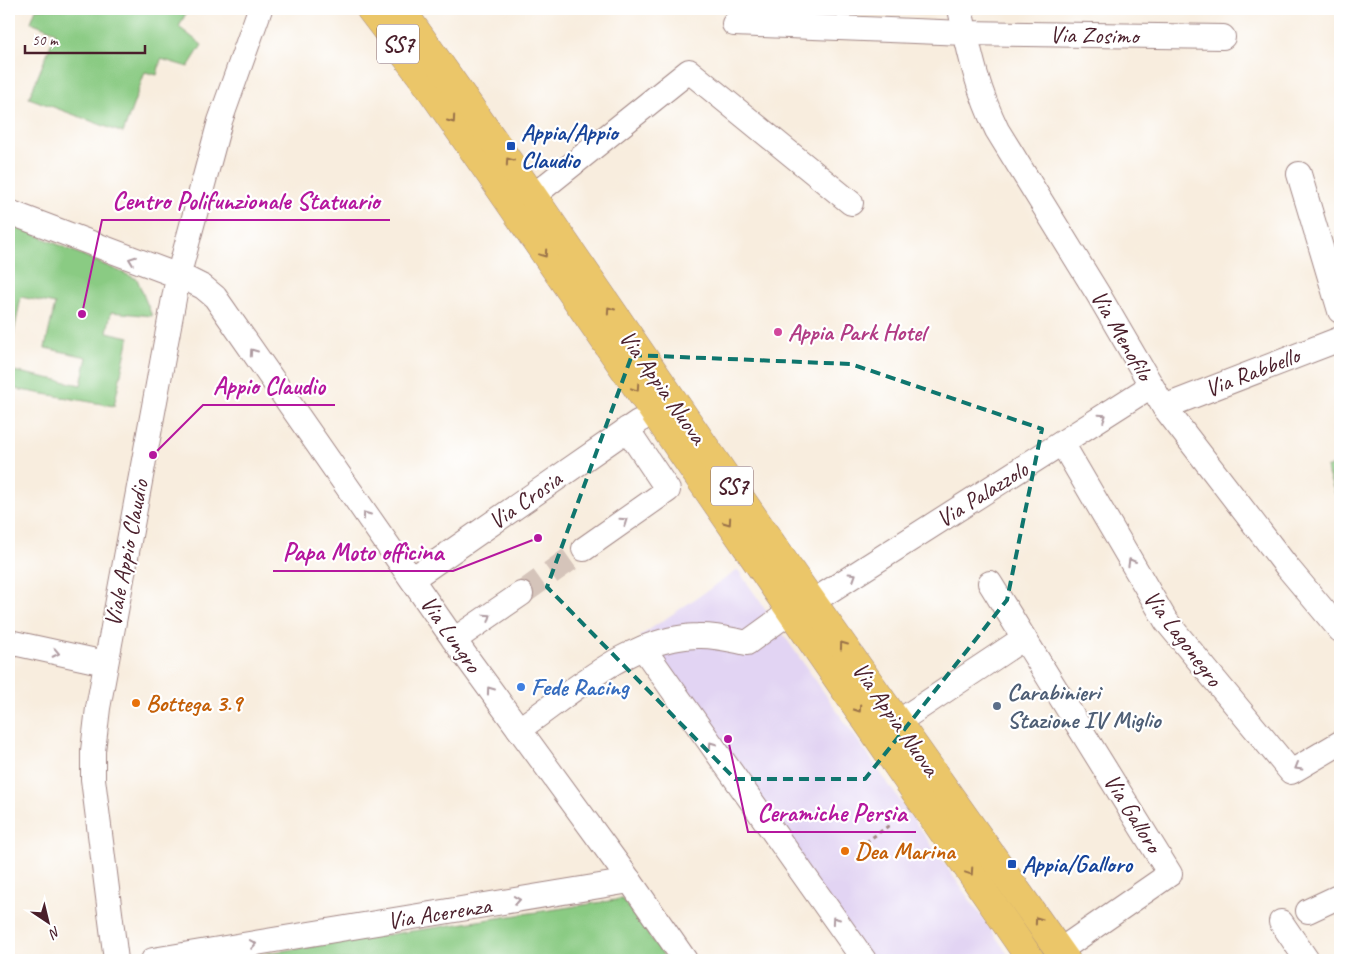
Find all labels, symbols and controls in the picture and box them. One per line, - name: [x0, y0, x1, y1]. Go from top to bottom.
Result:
- street label: Via Zosimo: [1049, 19, 1141, 51]
- scale bar: [25, 22, 145, 54]
- road number: SS7: [377, 24, 419, 64]
- text: 50 m: [32, 31, 59, 50]
- one-way arrow: [446, 114, 455, 124]
- place label: Appia/Appio Claudio: [521, 117, 620, 175]
- marker: Appia/Appio Claudio: [505, 140, 517, 152]
- one-way arrow: [506, 158, 515, 167]
- callout: Centro Polifunzionale Statuario: [102, 180, 390, 220]
- text: Centro Polifunzionale Statuario: [112, 185, 383, 217]
- one-way arrow: [538, 248, 547, 258]
- one-way arrow: [128, 255, 137, 266]
- street label: Via Menofilo: [1084, 284, 1161, 388]
- one-way arrow: [607, 307, 616, 316]
- place label: Appia Park Hotel: [788, 317, 930, 347]
- street label: Via Appia Nuova: [613, 324, 714, 451]
- marker: Appia Park Hotel: [772, 326, 784, 338]
- street label: Via Rabbello: [1201, 339, 1306, 404]
- one-way arrow: [250, 349, 259, 358]
- callout: Appio Claudio: [203, 365, 335, 405]
- text: Appio Claudio: [213, 370, 327, 402]
- one-way arrow: [630, 382, 639, 392]
- one-way arrow: [1097, 413, 1106, 423]
- street label: Via Palazzolo: [931, 453, 1035, 534]
- street label: Via Crosia: [483, 463, 569, 536]
- road number: SS7: [711, 466, 753, 506]
- street label: Viale Appio Claudio: [97, 475, 155, 629]
- one-way arrow: [363, 511, 372, 520]
- one-way arrow: [722, 516, 731, 525]
- one-way arrow: [618, 518, 628, 527]
- callout: Papa Moto officina: [273, 531, 453, 571]
- text: Papa Moto officina: [283, 536, 445, 568]
- one-way arrow: [1127, 559, 1137, 568]
- one-way arrow: [848, 572, 857, 582]
- street label: Via Lagonegro: [1137, 584, 1230, 693]
- street label: Via Lungro: [414, 590, 489, 680]
- one-way arrow: [482, 614, 491, 623]
- one-way arrow: [840, 641, 849, 651]
- one-way arrow: [52, 647, 61, 657]
- street label: Via Appia Nuova: [846, 656, 947, 783]
- place label: Fede Racing: [531, 672, 631, 702]
- place label: Carabinieri Stazione IV Miglio: [1007, 677, 1163, 735]
- marker: Fede Racing: [515, 681, 527, 693]
- one-way arrow: [488, 687, 496, 696]
- place label: Bottega 3.9: [146, 688, 244, 718]
- marker: Bottega 3.9: [130, 697, 142, 709]
- marker: Carabinieri Stazione IV Miglio: [991, 700, 1003, 712]
- one-way arrow: [852, 703, 861, 713]
- one-way arrow: [709, 741, 718, 751]
- one-way arrow: [1295, 761, 1304, 771]
- street label: Via Galloro: [1097, 768, 1170, 860]
- callout: Ceramiche Persia: [748, 792, 916, 832]
- text: Ceramiche Persia: [757, 797, 909, 829]
- place label: Dea Marina: [855, 836, 957, 866]
- marker: Dea Marina: [839, 845, 851, 857]
- place label: Appia/Galloro: [1022, 849, 1134, 879]
- marker: Appia/Galloro: [1006, 858, 1018, 870]
- one-way arrow: [964, 866, 973, 876]
- street label: Via Acerenza: [385, 890, 494, 936]
- one-way arrow: [513, 895, 521, 906]
- north arrow: [22, 896, 72, 946]
- one-way arrow: [832, 917, 841, 926]
- one-way arrow: [1035, 917, 1044, 926]
- text: N: [45, 923, 64, 943]
- one-way arrow: [248, 939, 257, 949]

